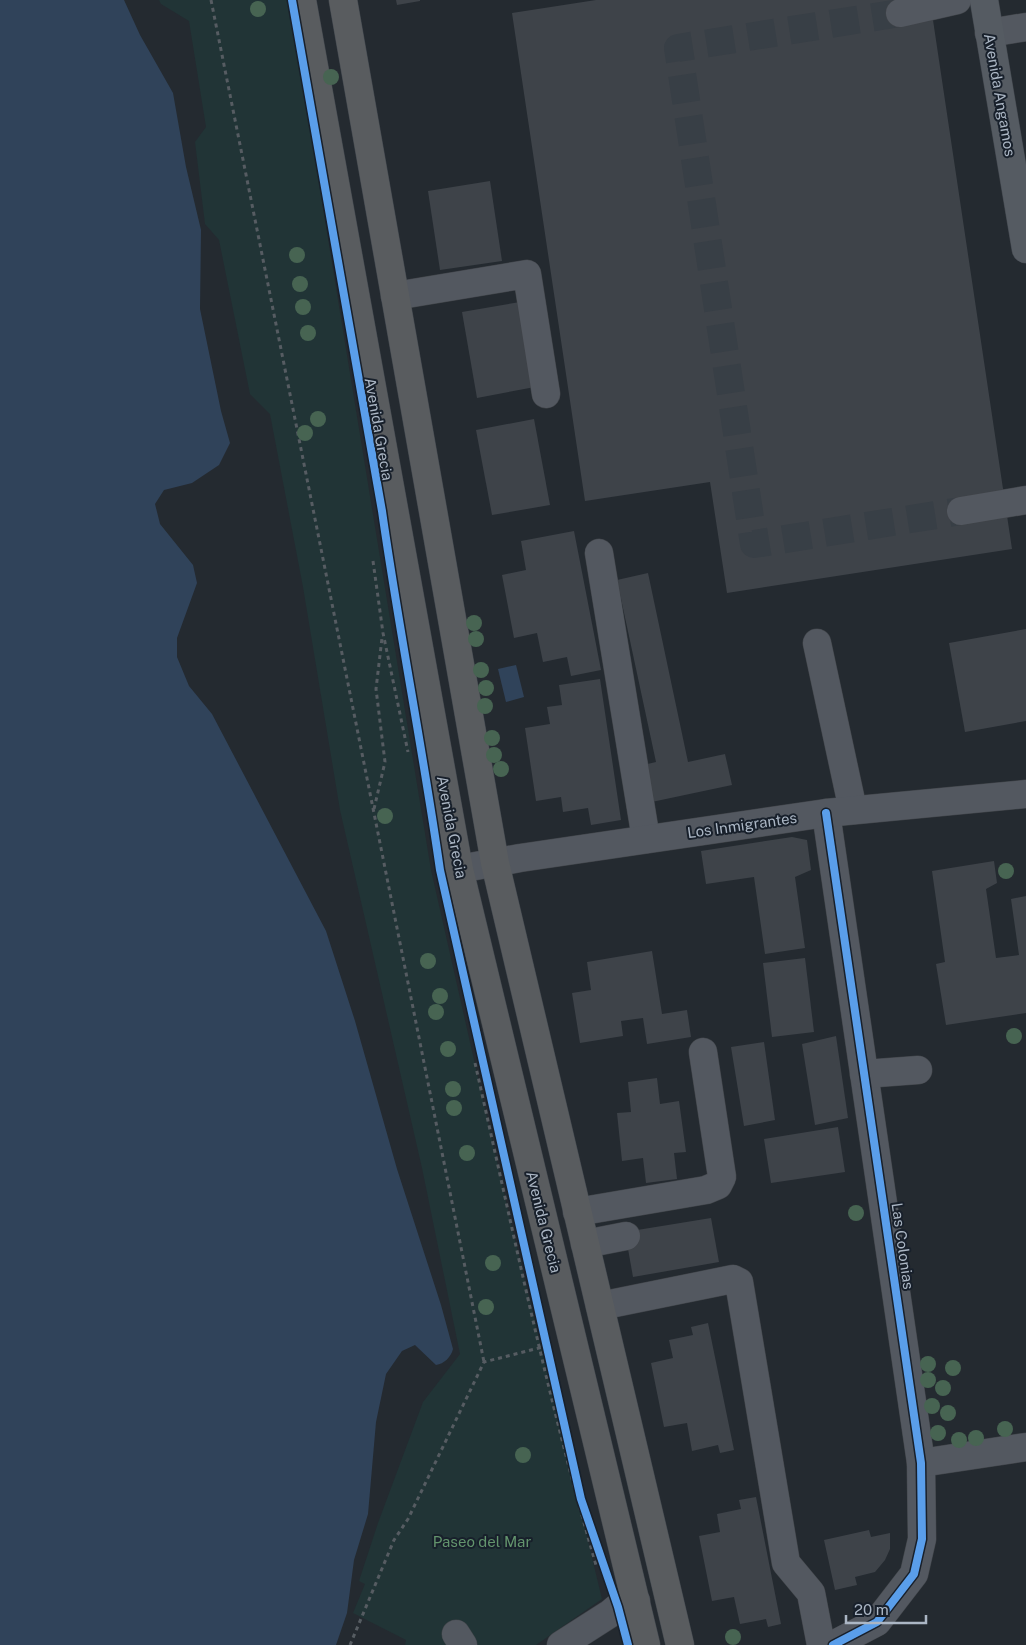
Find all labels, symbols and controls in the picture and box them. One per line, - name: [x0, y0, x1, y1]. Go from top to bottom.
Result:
- street label: Avenida Angamos: [981, 32, 1019, 158]
- street label: Avenida Grecia: [362, 376, 396, 482]
- street label: Avenida Grecia: [434, 774, 470, 880]
- street label: Los Inmigrantes: [686, 809, 798, 841]
- street label: Avenida Grecia: [523, 1169, 565, 1275]
- street label: Las Colonias: [888, 1202, 918, 1290]
- park label: Paseo del Mar: [433, 1533, 531, 1550]
- scale bar: [846, 1592, 926, 1624]
- text: 20 m: [854, 1601, 889, 1618]

